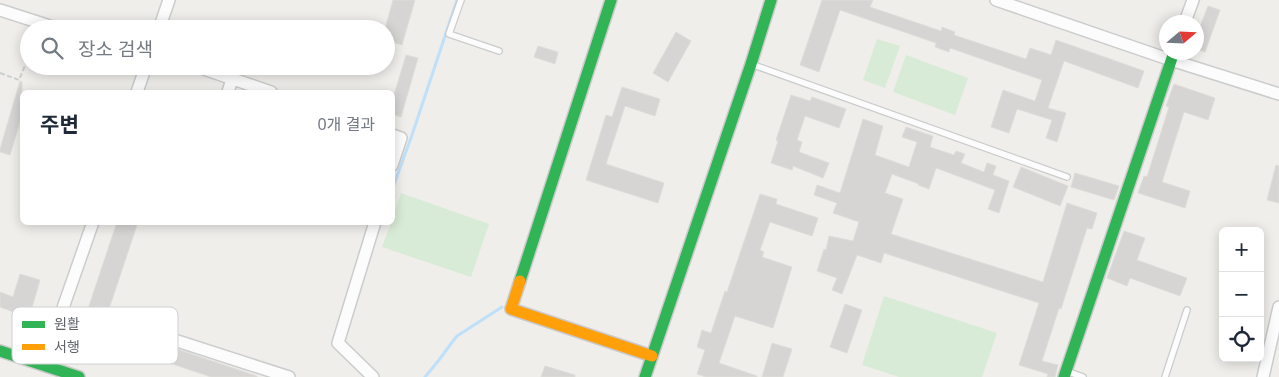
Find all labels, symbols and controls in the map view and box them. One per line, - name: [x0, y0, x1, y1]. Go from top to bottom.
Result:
- north arrow: [1159, 15, 1204, 60]
- search box: [20, 20, 395, 75]
- icon: search: [38, 34, 66, 62]
- text: 장소 검색: [78, 36, 153, 62]
- text: 주변: [40, 110, 79, 138]
- text: 0개 결과: [318, 113, 375, 135]
- map controls: [1219, 227, 1264, 362]
- button: +: [1219, 227, 1264, 272]
- button: −: [1219, 272, 1264, 317]
- legend: [12, 307, 178, 364]
- text: 원활: [54, 314, 80, 333]
- button: locate: [1219, 317, 1264, 362]
- text: 서행: [54, 337, 80, 356]

